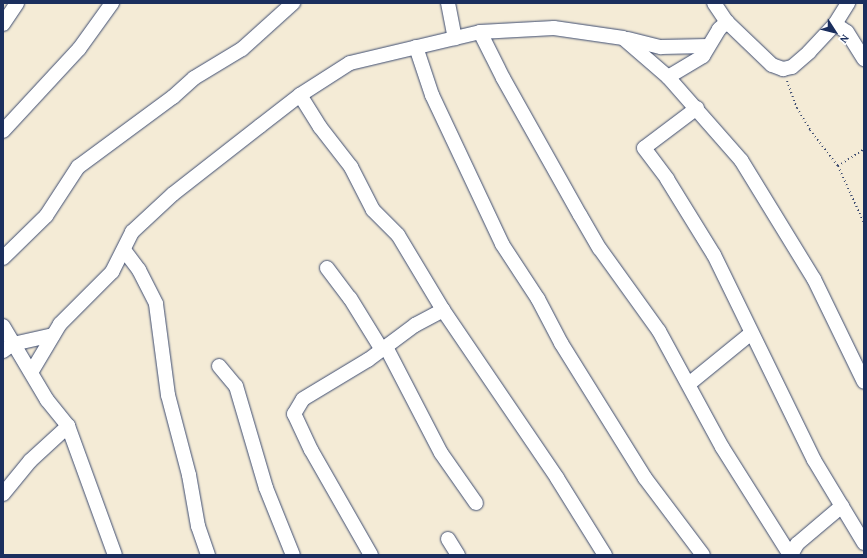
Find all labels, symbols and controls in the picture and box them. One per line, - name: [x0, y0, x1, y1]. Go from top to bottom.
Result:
- north arrow: [815, 12, 855, 52]
- text: N: [836, 31, 853, 47]

